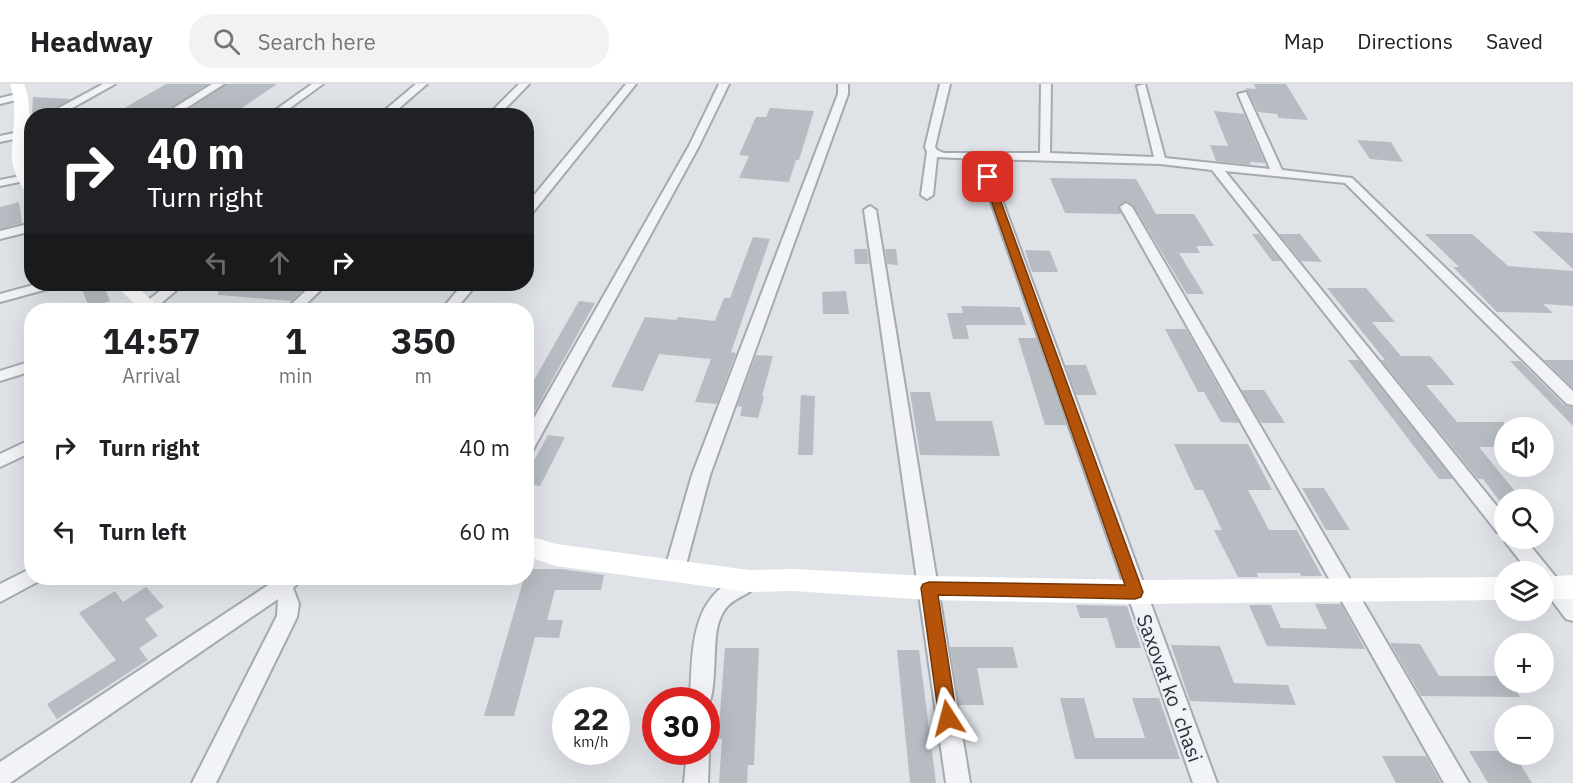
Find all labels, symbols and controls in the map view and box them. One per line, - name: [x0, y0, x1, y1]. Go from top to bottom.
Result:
- search box: [189, 14, 609, 68]
- text: Headway: [30, 23, 153, 60]
- icon: search: [210, 25, 243, 58]
- text: Search here: [258, 27, 376, 56]
- text: Map: [1284, 27, 1324, 55]
- text: Directions: [1357, 27, 1453, 55]
- text: Saved: [1486, 27, 1543, 55]
- text: 40 m: [147, 126, 245, 181]
- icon: right: [48, 132, 126, 210]
- pin: [962, 151, 1013, 202]
- icon: arrive: [971, 160, 1004, 193]
- text: Turn right: [147, 179, 264, 214]
- icon: left: [200, 246, 233, 279]
- icon: ahead: [263, 246, 296, 279]
- icon: right: [326, 246, 359, 279]
- text: 14:57: [102, 317, 201, 364]
- text: 1: [285, 317, 307, 364]
- text: 350: [391, 317, 456, 364]
- text: Arrival: [122, 362, 181, 389]
- text: min: [279, 362, 313, 389]
- text: m: [415, 362, 432, 389]
- map controls: [1494, 417, 1554, 765]
- button: sound: [1494, 417, 1554, 477]
- icon: right: [48, 431, 81, 464]
- text: Turn right: [99, 433, 200, 462]
- text: 40 m: [459, 433, 510, 462]
- button: search: [1494, 489, 1554, 549]
- icon: left: [48, 515, 81, 548]
- text: Turn left: [99, 517, 187, 546]
- text: 60 m: [459, 517, 510, 546]
- button: layers: [1494, 561, 1554, 621]
- street label: Saxovat koʻchasi: [1131, 610, 1209, 766]
- button: +: [1494, 633, 1554, 693]
- position arrow: [916, 686, 980, 750]
- speed limit sign: 30: [642, 687, 720, 765]
- text: 22: [573, 699, 609, 738]
- button: −: [1494, 705, 1554, 765]
- text: km/h: [573, 732, 609, 751]

